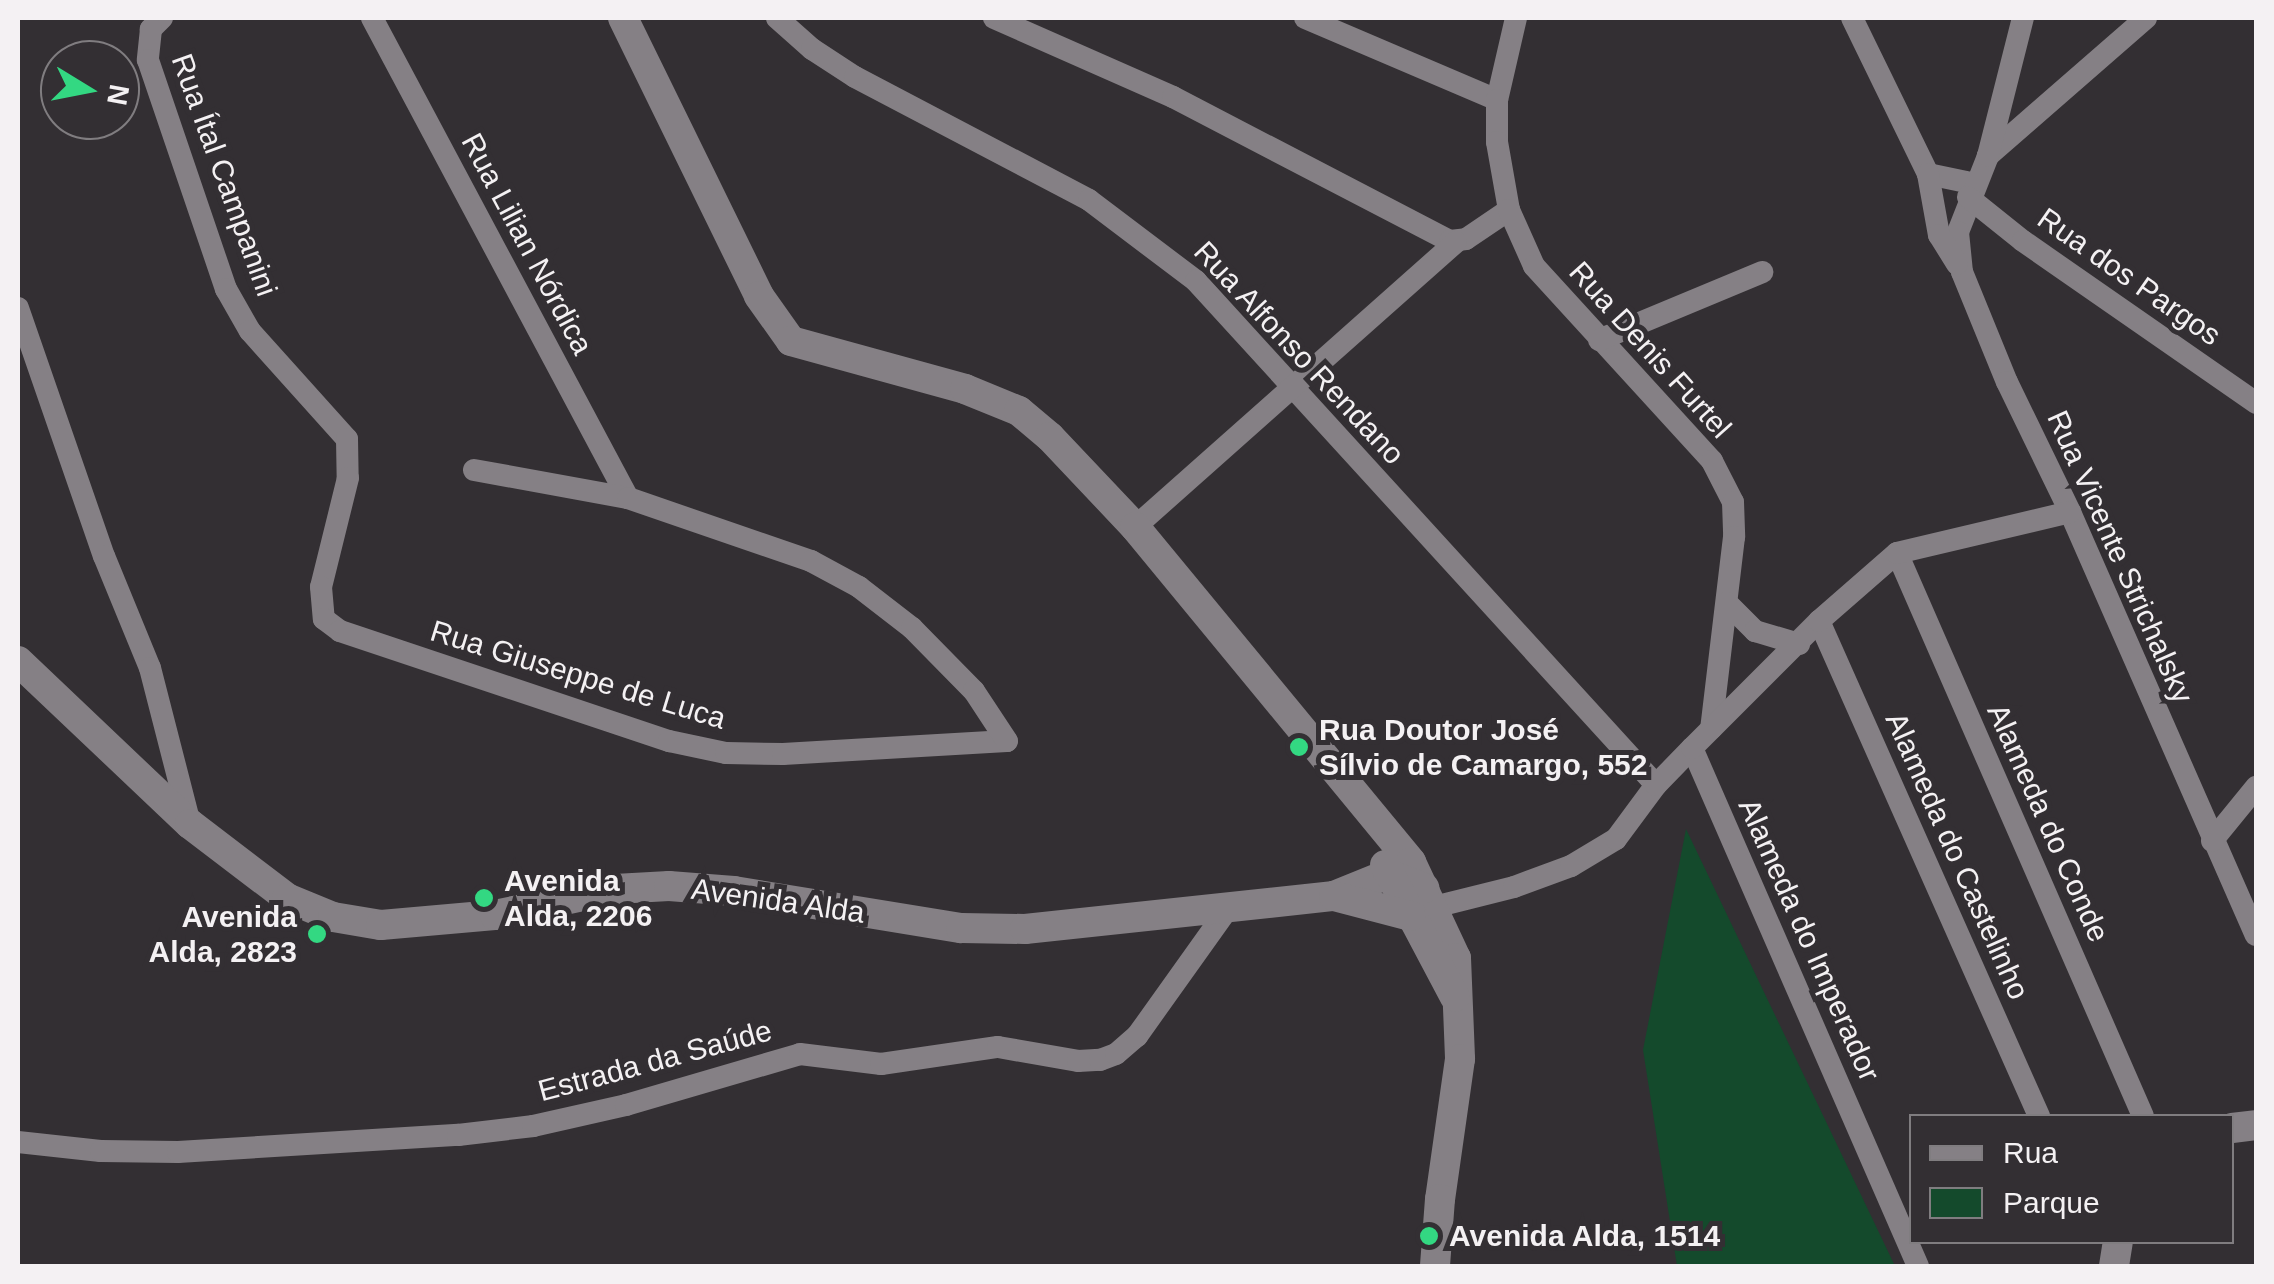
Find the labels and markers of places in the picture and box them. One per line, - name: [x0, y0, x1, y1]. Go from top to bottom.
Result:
- place label: Rua Doutor José Sílvio de Camargo, 552: [1319, 712, 1647, 782]
- marker: Rua Doutor José Sílvio de Camargo, 552: [1288, 736, 1310, 758]
- place label: Avenida Alda, 2206: [504, 863, 652, 934]
- marker: Avenida Alda, 2206: [473, 887, 495, 909]
- place label: Avenida Alda, 2823: [149, 899, 297, 970]
- marker: Avenida Alda, 2823: [306, 923, 328, 945]
- place label: Avenida Alda, 1514: [1449, 1218, 1721, 1254]
- marker: Avenida Alda, 1514: [1418, 1225, 1440, 1247]

